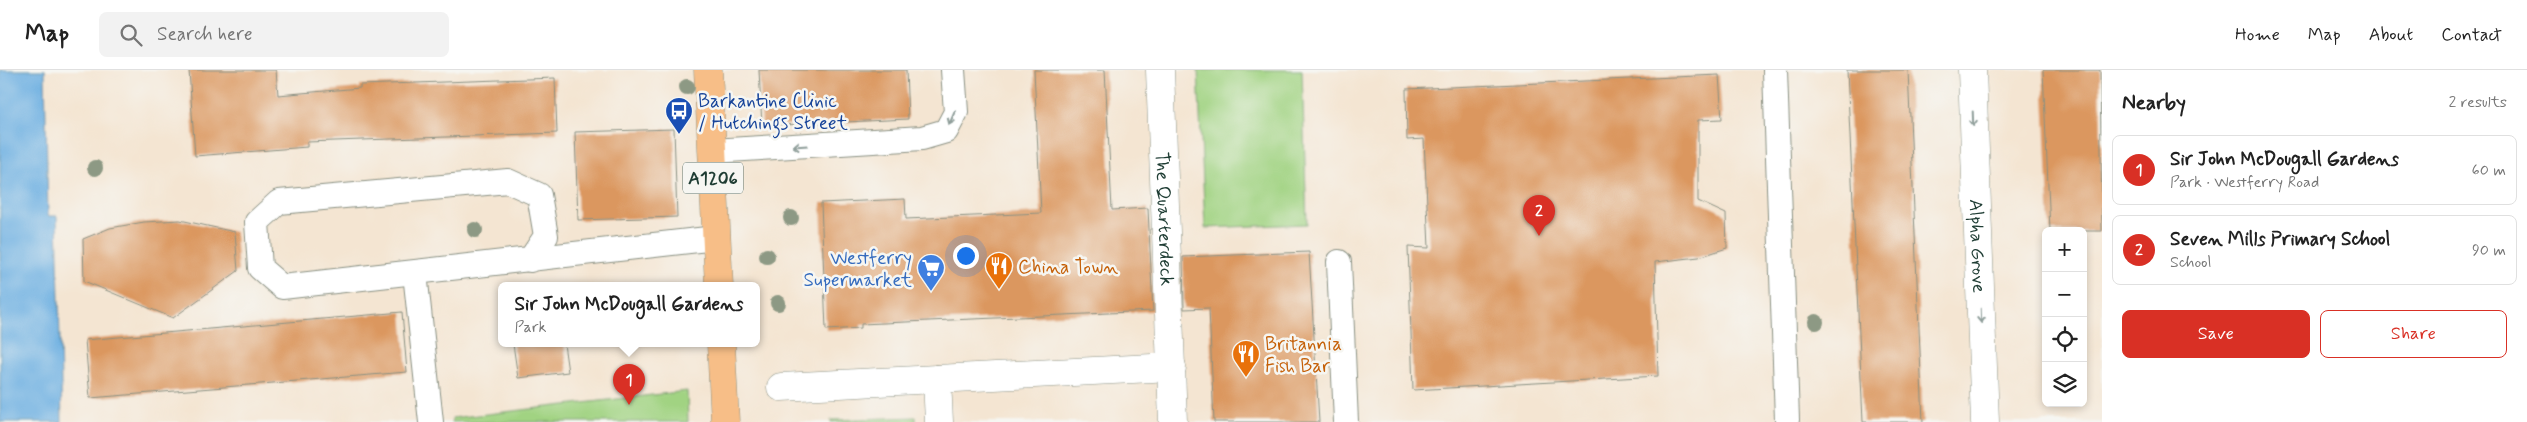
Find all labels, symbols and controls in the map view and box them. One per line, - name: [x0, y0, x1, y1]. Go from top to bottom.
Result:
- search box: [99, 12, 449, 57]
- text: Map: [25, 19, 69, 50]
- icon: search: [117, 21, 145, 49]
- text: Search here: [157, 22, 253, 47]
- text: Home: [2235, 23, 2280, 47]
- text: Map: [2308, 23, 2341, 47]
- text: About: [2369, 23, 2413, 47]
- text: Contact: [2441, 23, 2502, 47]
- place label: Barkantine Clinic / Hutchings Street: [698, 89, 848, 139]
- text: Nearby: [2122, 89, 2186, 117]
- text: 2 results: [2449, 92, 2507, 113]
- bus stop icon: Barkantine Clinic / Hutchings Street: [664, 96, 694, 135]
- one-way arrow: [947, 110, 957, 125]
- one-way arrow: [1969, 110, 1978, 126]
- one-way arrow: [792, 141, 808, 150]
- text: Sir John McDougall Gardens: [2170, 147, 2399, 172]
- street label: The Quarterdeck: [1149, 151, 1179, 287]
- text: 1: [2135, 160, 2143, 181]
- text: 60 m: [2472, 160, 2506, 181]
- road number: A1206: [683, 162, 743, 194]
- text: Park · Westferry Road: [2170, 172, 2319, 193]
- pin: 2: [1523, 195, 1555, 236]
- street label: Alpha Grove: [1963, 198, 1991, 293]
- map controls: [2042, 227, 2087, 407]
- button: +: [2042, 227, 2087, 272]
- text: Seven Mills Primary School: [2170, 227, 2390, 252]
- text: 2: [2135, 240, 2143, 261]
- text: 90 m: [2472, 240, 2506, 261]
- your location: [953, 243, 979, 269]
- place label: Westferry Supermarket: [804, 246, 912, 293]
- restaurant icon: China Town: [984, 251, 1014, 290]
- text: School: [2170, 252, 2211, 273]
- supermarket icon: Westferry Supermarket: [916, 253, 946, 292]
- place label: China Town: [1018, 255, 1118, 280]
- button: −: [2042, 272, 2087, 317]
- popup: [498, 282, 760, 347]
- text: Sir John McDougall Gardens: [515, 292, 743, 317]
- one-way arrow: [1976, 308, 1986, 324]
- button: Save: [2122, 310, 2310, 358]
- button: Share: [2320, 310, 2507, 358]
- text: Park: [515, 317, 546, 338]
- button: locate: [2042, 317, 2087, 362]
- place label: Britannia Fish Bar: [1265, 332, 1342, 379]
- restaurant icon: Britannia Fish Bar: [1231, 339, 1261, 378]
- button: layers: [2042, 362, 2087, 407]
- pin: 1: [613, 364, 645, 405]

